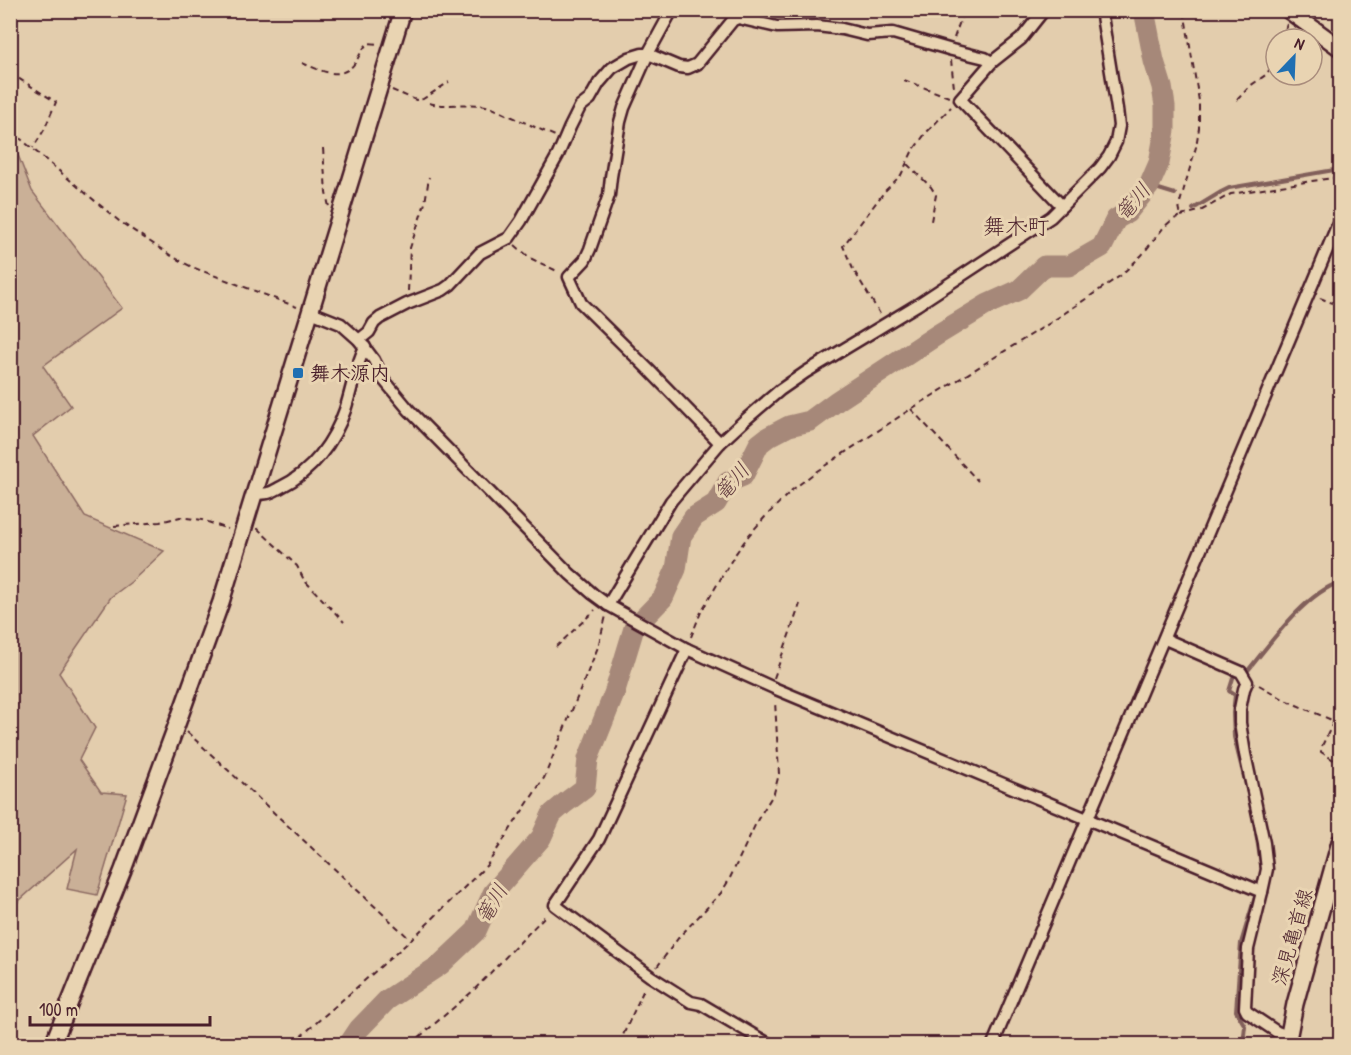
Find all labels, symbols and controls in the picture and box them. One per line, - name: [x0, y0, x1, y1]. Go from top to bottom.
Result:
- north arrow: [1264, 27, 1324, 87]
- text: N: [1292, 31, 1309, 55]
- water label: 篭川: [1108, 176, 1157, 227]
- district label: 舞木町: [983, 211, 1049, 241]
- place label: 舞木源内: [310, 359, 390, 386]
- marker: 舞木源内: [291, 366, 305, 380]
- water label: 篭川: [707, 456, 756, 507]
- water label: 篭川: [469, 878, 515, 929]
- street label: 深見亀首線: [1265, 885, 1318, 989]
- scale bar: [30, 989, 210, 1027]
- text: 100 m: [39, 997, 78, 1022]

